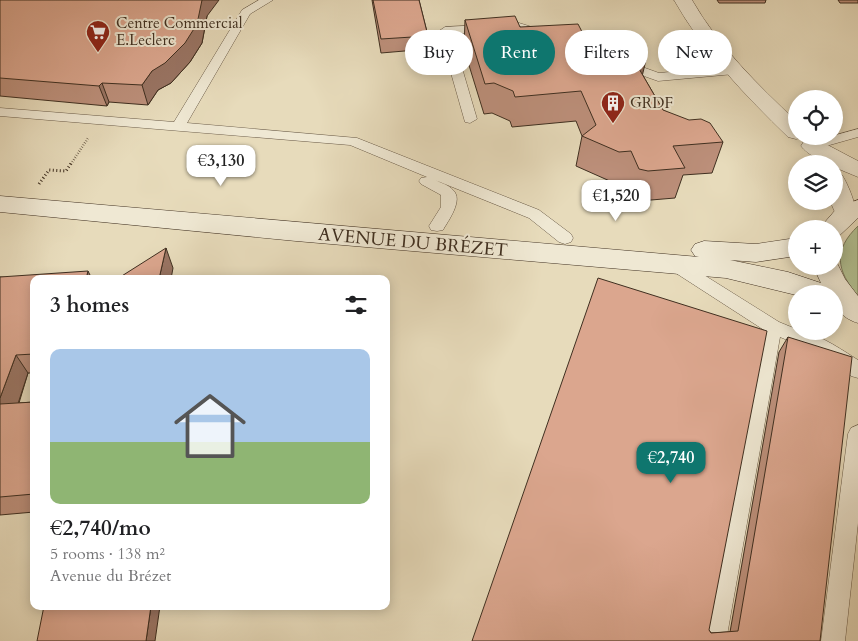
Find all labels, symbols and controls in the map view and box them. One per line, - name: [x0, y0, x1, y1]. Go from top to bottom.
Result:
- place label: Centre Commercial E.Leclerc: [116, 13, 243, 50]
- supermarket icon: Centre Commercial E.Leclerc: [85, 19, 111, 53]
- chip: Buy: [405, 30, 473, 75]
- chip: Rent: [483, 30, 555, 75]
- chip: Filters: [565, 30, 648, 75]
- chip: New: [658, 30, 732, 75]
- building icon: GRDF: [600, 90, 626, 124]
- map controls: [788, 90, 843, 340]
- button: locate: [788, 90, 843, 145]
- place label: GRDF: [630, 93, 673, 113]
- pin: €3,130: [180, 144, 262, 187]
- text: €3,130: [198, 150, 245, 172]
- button: layers: [788, 155, 843, 210]
- pin: €1,520: [575, 180, 657, 222]
- text: €1,520: [593, 185, 640, 207]
- button: +: [788, 220, 843, 275]
- street label: AVENUE DU BRÉZET: [317, 222, 509, 263]
- button: −: [788, 285, 843, 340]
- text: 3 homes: [50, 291, 129, 320]
- icon: filters: [342, 291, 370, 319]
- icon: home: [165, 381, 255, 471]
- pin: €2,740: [630, 442, 712, 484]
- text: €2,740: [648, 447, 695, 469]
- text: €2,740/mo: [50, 514, 151, 543]
- text: 5 rooms · 138 m²: [50, 543, 165, 565]
- text: Avenue du Brézet: [50, 565, 171, 587]

